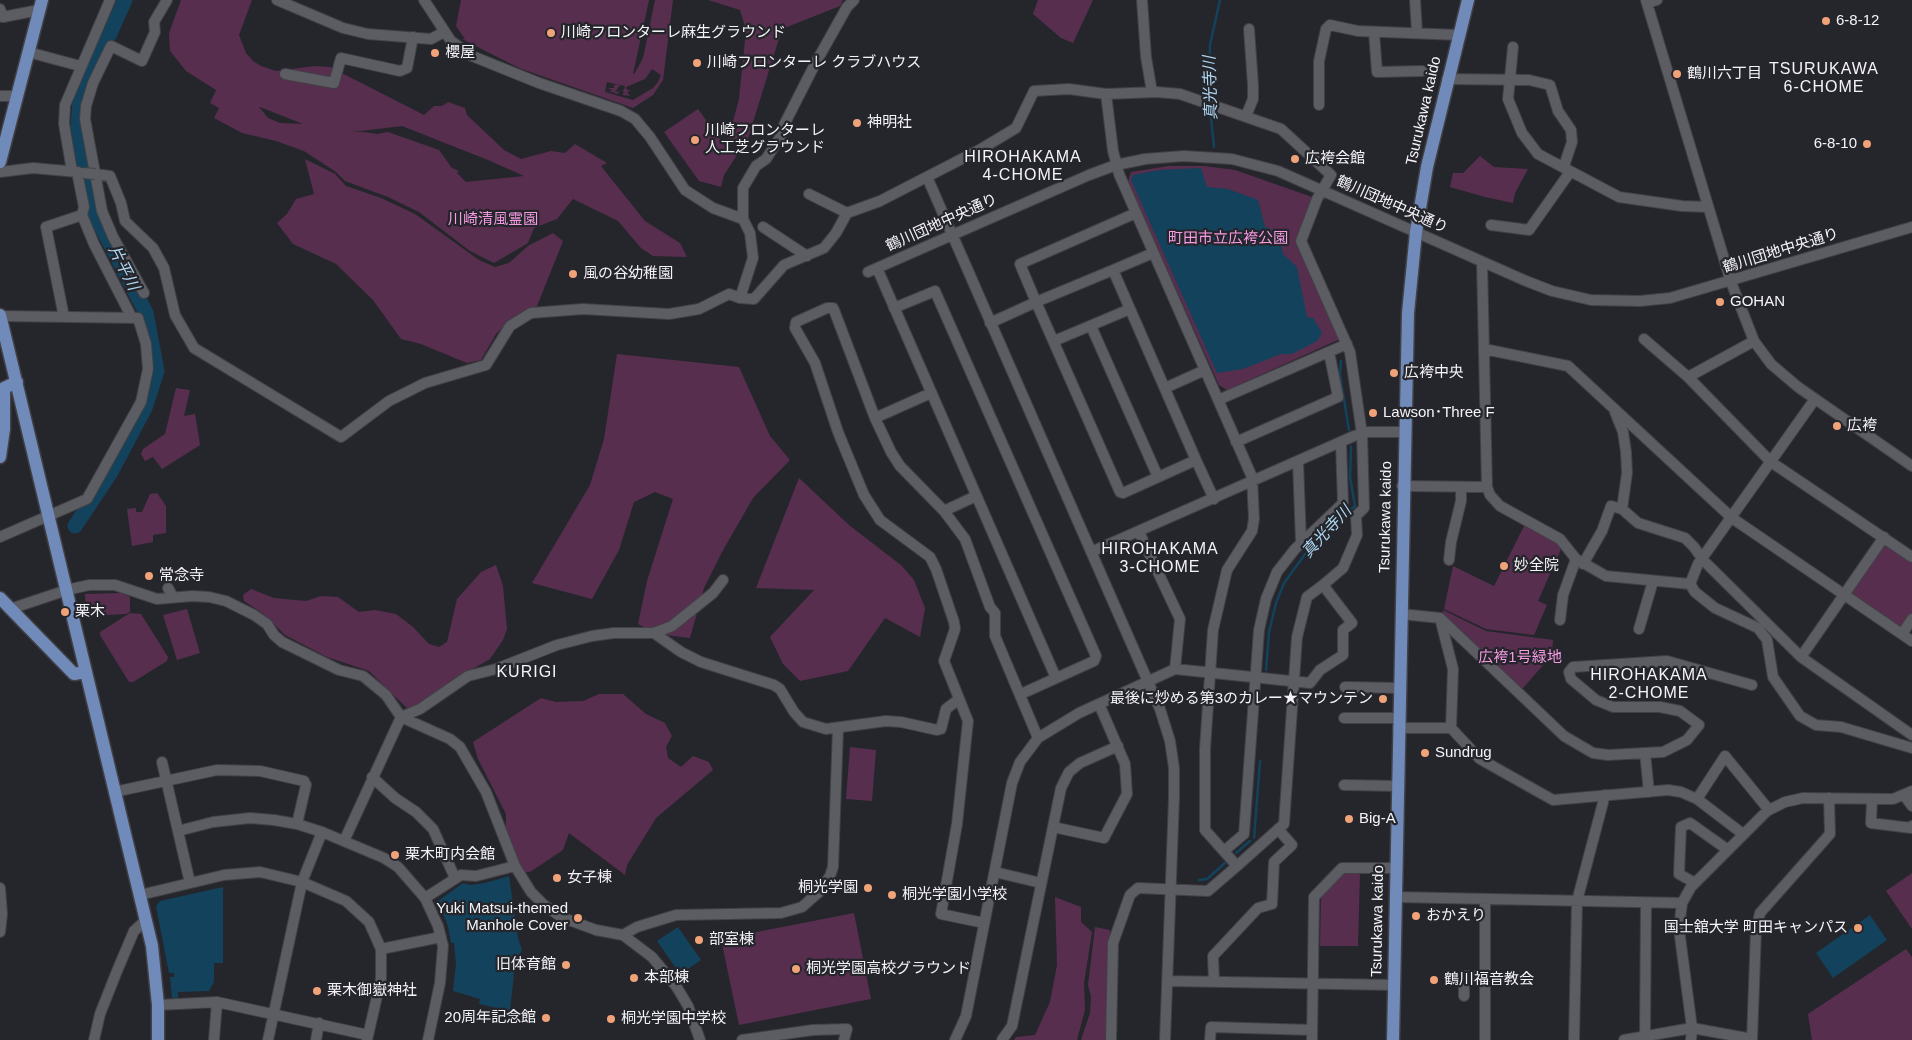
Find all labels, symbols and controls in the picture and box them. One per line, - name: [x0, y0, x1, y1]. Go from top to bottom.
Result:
- place label: 6-8-12: [1836, 12, 1879, 30]
- marker: 6-8-12: [1820, 15, 1832, 27]
- place label: 川崎フロンターレ麻生グラウンド: [561, 24, 786, 42]
- marker: 川崎フロンターレ麻生グラウンド: [545, 27, 557, 39]
- place label: 櫻屋: [445, 44, 475, 62]
- marker: 櫻屋: [429, 47, 441, 59]
- place label: 川崎フロンターレ クラブハウス: [707, 54, 921, 72]
- street label: Tsurukawa kaido: [1403, 55, 1445, 167]
- water label: 真光寺川: [1200, 56, 1222, 120]
- marker: 川崎フロンターレ クラブハウス: [691, 57, 703, 69]
- district label: TSURUKAWA 6-CHOME: [1768, 60, 1880, 98]
- place label: 鶴川六丁目: [1687, 65, 1762, 83]
- marker: 鶴川六丁目: [1671, 68, 1683, 80]
- place label: 神明社: [867, 114, 912, 132]
- marker: 神明社: [851, 117, 863, 129]
- place label: 川崎フロンターレ 人工芝グラウンド: [705, 122, 825, 157]
- marker: 川崎フロンターレ 人工芝グラウンド: [689, 134, 701, 146]
- place label: 6-8-10: [1814, 135, 1857, 153]
- marker: 6-8-10: [1861, 138, 1873, 150]
- district label: HIROHAKAMA 4-CHOME: [963, 148, 1083, 186]
- place label: 広袴会館: [1305, 150, 1365, 168]
- marker: 広袴会館: [1289, 153, 1301, 165]
- street label: 鶴川団地中央通り: [1334, 172, 1450, 238]
- street label: 鶴川団地中央通り: [884, 190, 1000, 256]
- park label: 川崎清風霊園: [448, 211, 538, 229]
- street label: 鶴川団地中央通り: [1721, 225, 1841, 277]
- park label: 町田市立広袴公園: [1168, 230, 1288, 248]
- water label: 片平川: [104, 242, 142, 294]
- place label: 風の谷幼稚園: [583, 265, 673, 283]
- marker: 風の谷幼稚園: [567, 268, 579, 280]
- place label: GOHAN: [1730, 293, 1785, 311]
- marker: GOHAN: [1714, 296, 1726, 308]
- place label: 広袴中央: [1404, 364, 1464, 382]
- marker: 広袴中央: [1388, 367, 1400, 379]
- place label: Lawson･Three F: [1383, 404, 1495, 422]
- marker: Lawson･Three F: [1367, 407, 1379, 419]
- place label: 広袴: [1847, 417, 1877, 435]
- marker: 広袴: [1831, 420, 1843, 432]
- street label: Tsurukawa kaido: [1376, 461, 1396, 573]
- water label: 真光寺川: [1298, 502, 1356, 562]
- district label: HIROHAKAMA 3-CHOME: [1100, 540, 1220, 578]
- place label: 妙全院: [1514, 557, 1559, 575]
- marker: 妙全院: [1498, 560, 1510, 572]
- place label: 常念寺: [159, 567, 204, 585]
- marker: 常念寺: [143, 570, 155, 582]
- place label: 栗木: [75, 603, 105, 621]
- marker: 栗木: [59, 606, 71, 618]
- park label: 広袴1号緑地: [1478, 649, 1562, 667]
- district label: KURIGI: [496, 663, 558, 683]
- district label: HIROHAKAMA 2-CHOME: [1589, 666, 1709, 704]
- place label: 最後に炒める第3のカレー★マウンテン: [1110, 690, 1373, 708]
- marker: 最後に炒める第3のカレー★マウンテン: [1377, 693, 1389, 705]
- place label: Sundrug: [1435, 744, 1492, 762]
- marker: Sundrug: [1419, 747, 1431, 759]
- place label: Big-A: [1359, 810, 1396, 828]
- marker: Big-A: [1343, 813, 1355, 825]
- place label: 栗木町内会館: [405, 846, 495, 864]
- marker: 栗木町内会館: [389, 849, 401, 861]
- street label: Tsurukawa kaido: [1368, 865, 1388, 977]
- place label: 女子棟: [567, 869, 612, 887]
- marker: 女子棟: [551, 872, 563, 884]
- place label: 桐光学園: [798, 879, 858, 897]
- marker: 桐光学園: [862, 882, 874, 894]
- place label: 桐光学園小学校: [902, 886, 1007, 904]
- marker: 桐光学園小学校: [886, 889, 898, 901]
- place label: Yuki Matsui-themed Manhole Cover: [436, 900, 568, 935]
- place label: おかえり: [1426, 907, 1486, 925]
- marker: おかえり: [1410, 910, 1422, 922]
- marker: Yuki Matsui-themed Manhole Cover: [572, 912, 584, 924]
- place label: 国士舘大学 町田キャンパス: [1664, 919, 1848, 937]
- marker: 国士舘大学 町田キャンパス: [1852, 922, 1864, 934]
- place label: 部室棟: [709, 931, 754, 949]
- marker: 部室棟: [693, 934, 705, 946]
- place label: 旧体育館: [496, 956, 556, 974]
- marker: 旧体育館: [560, 959, 572, 971]
- place label: 桐光学園高校グラウンド: [806, 960, 971, 978]
- marker: 桐光学園高校グラウンド: [790, 963, 802, 975]
- place label: 本部棟: [644, 969, 689, 987]
- place label: 鶴川福音教会: [1444, 971, 1534, 989]
- marker: 本部棟: [628, 972, 640, 984]
- marker: 鶴川福音教会: [1428, 974, 1440, 986]
- place label: 栗木御嶽神社: [327, 982, 417, 1000]
- marker: 栗木御嶽神社: [311, 985, 323, 997]
- place label: 20周年記念館: [444, 1009, 536, 1027]
- place label: 桐光学園中学校: [621, 1010, 726, 1028]
- marker: 20周年記念館: [540, 1012, 552, 1024]
- marker: 桐光学園中学校: [605, 1013, 617, 1025]

